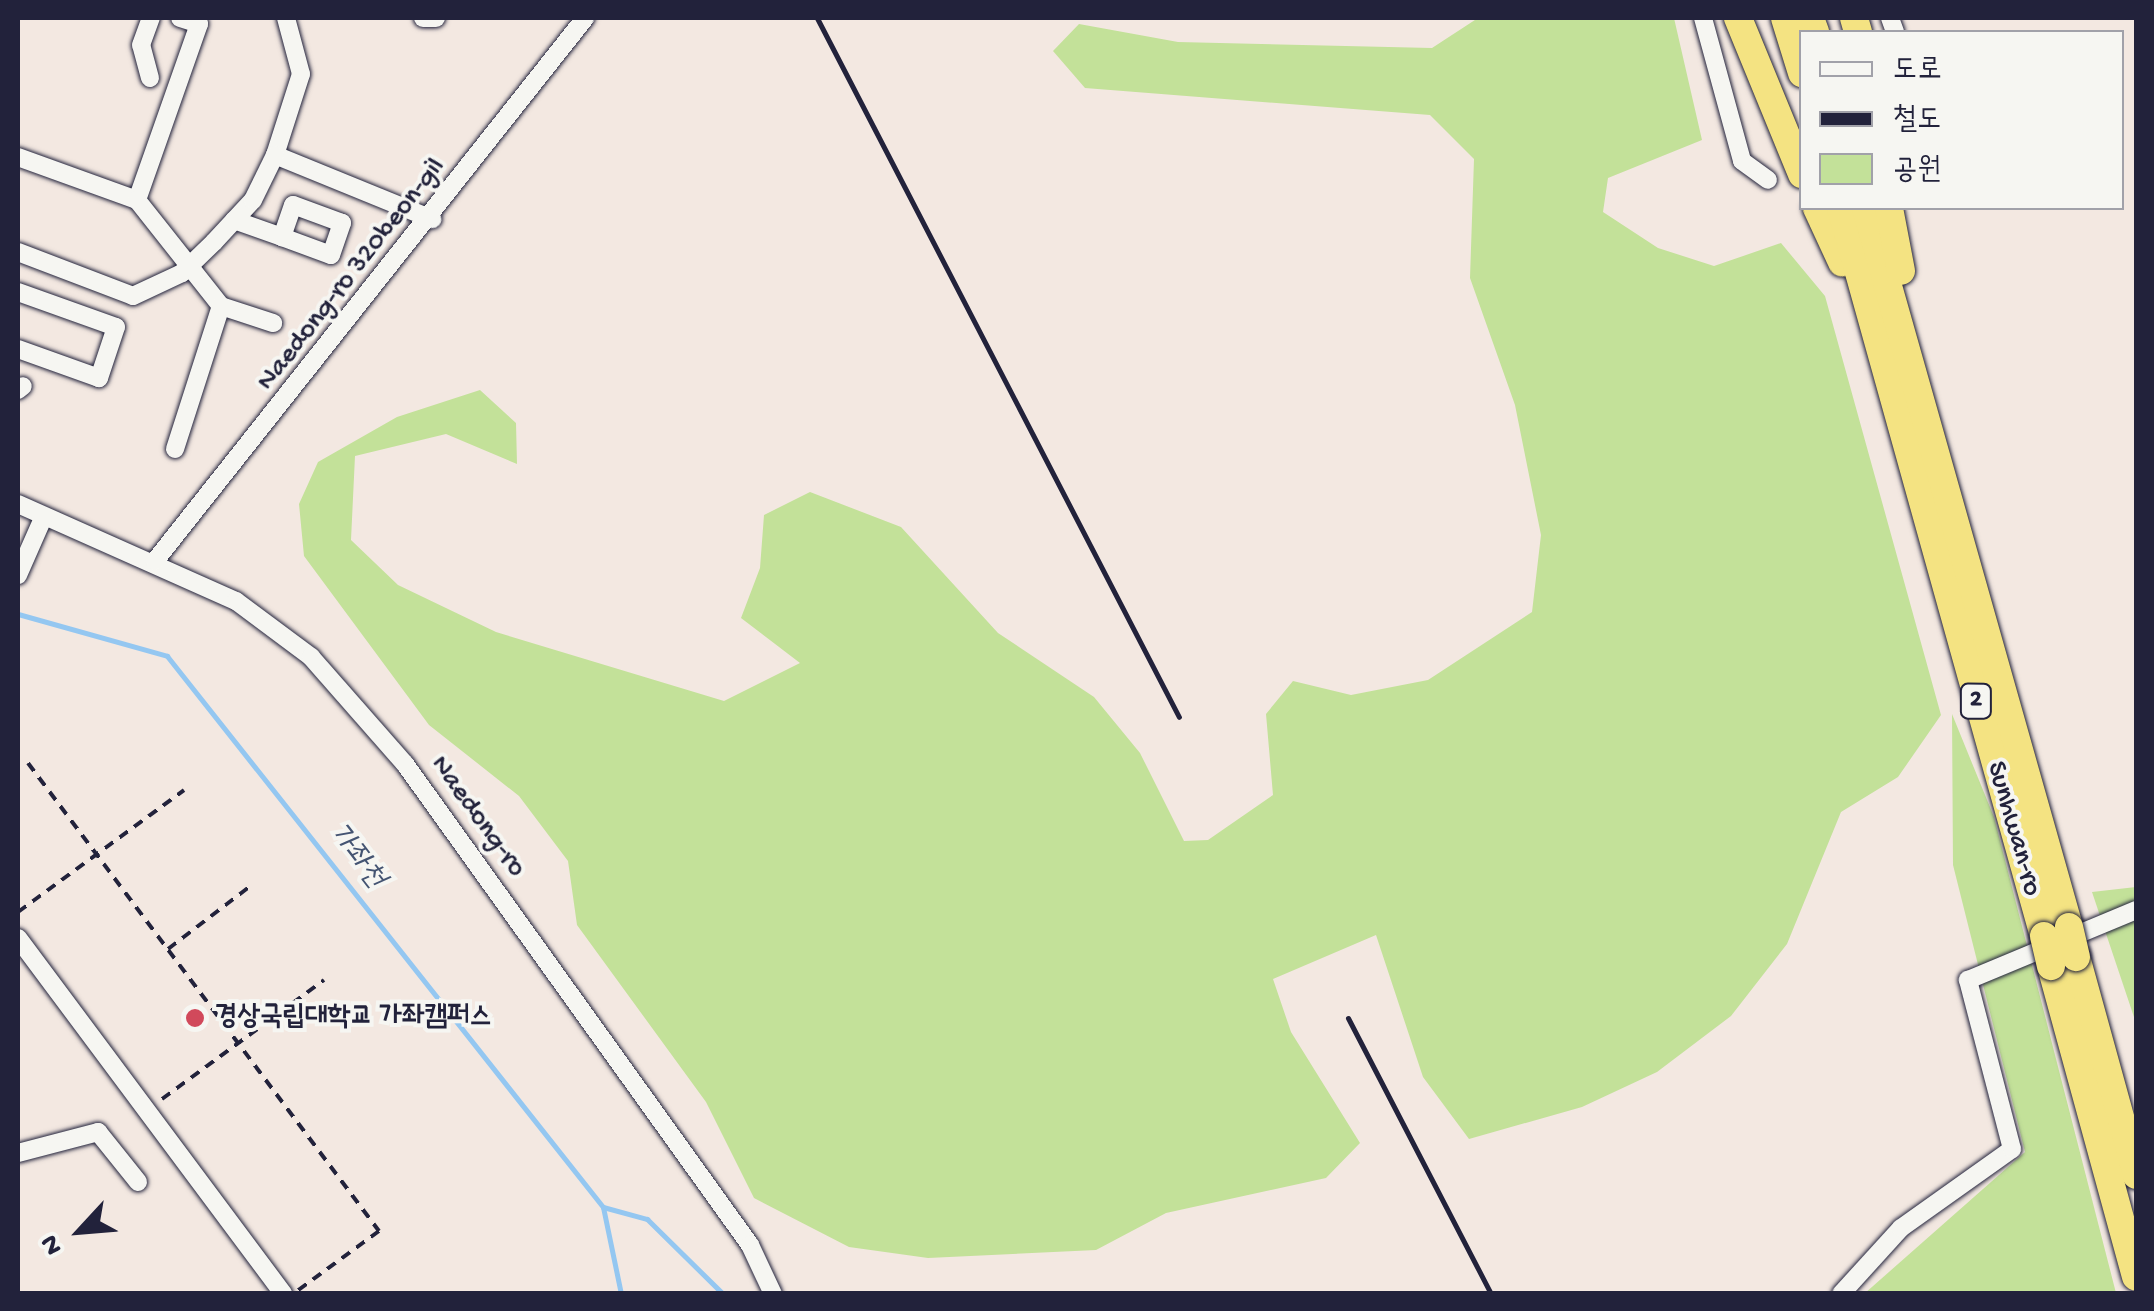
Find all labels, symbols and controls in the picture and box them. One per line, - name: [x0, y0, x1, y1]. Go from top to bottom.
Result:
- legend: [1799, 30, 2124, 210]
- text: 도로: [1893, 54, 1941, 89]
- text: 철도: [1893, 104, 1941, 139]
- street label: Naedong-ro 320beon-gil: [251, 152, 453, 398]
- text: 공원: [1893, 154, 1941, 189]
- road number: 2: [1958, 681, 1994, 721]
- street label: Naedong-ro: [422, 750, 532, 884]
- street label: Sunhwan-ro: [1978, 758, 2048, 900]
- water label: 가좌천: [319, 817, 391, 897]
- place label: 경상국립대학교 가좌캠퍼스: [215, 1001, 492, 1035]
- marker: 경상국립대학교 가좌캠퍼스: [184, 1007, 206, 1029]
- north arrow: [30, 1181, 130, 1281]
- text: N: [34, 1229, 71, 1260]

